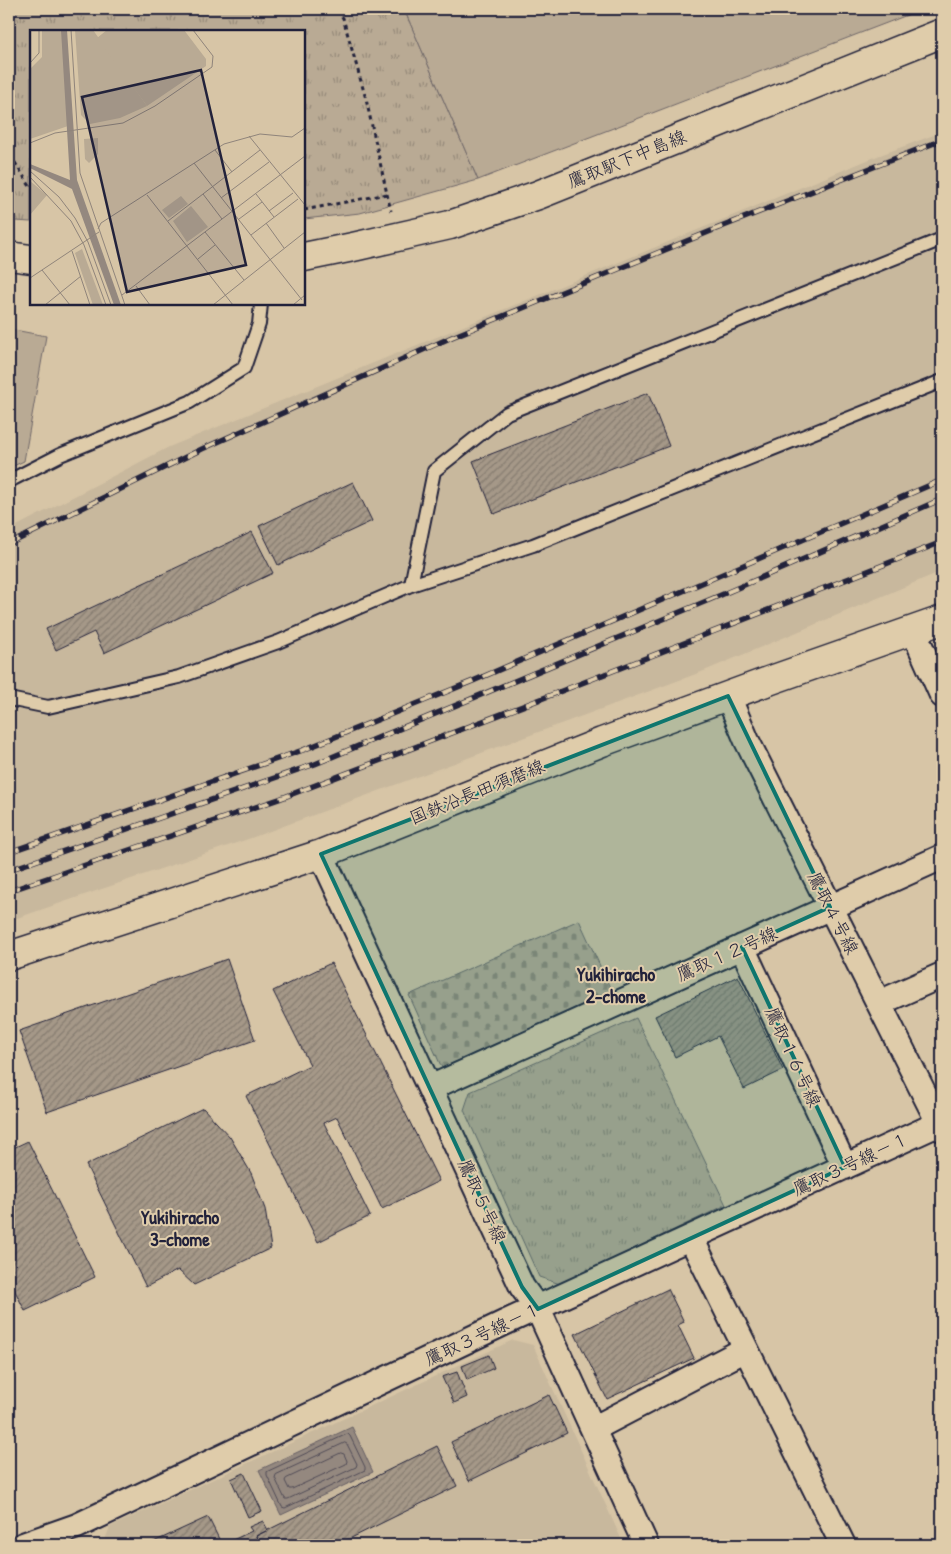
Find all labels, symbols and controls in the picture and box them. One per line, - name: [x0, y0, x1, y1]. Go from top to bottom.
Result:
- inset map: [30, 30, 305, 305]
- street label: 鷹取駅下中島線: [564, 123, 690, 194]
- street label: 国鉄沿長田須磨線: [405, 753, 548, 830]
- street label: 鷹取４号線: [802, 867, 865, 959]
- street label: 鷹取１２号線: [672, 920, 781, 987]
- district label: Yukihiracho 2-chome: [577, 961, 655, 1009]
- street label: 鷹取１６号線: [759, 1003, 828, 1111]
- street label: 鷹取３号線－１: [788, 1126, 913, 1202]
- street label: 鷹取５号線: [452, 1155, 513, 1247]
- district label: Yukihiracho 3-chome: [141, 1204, 219, 1252]
- street label: 鷹取３号線－１: [420, 1296, 545, 1372]

